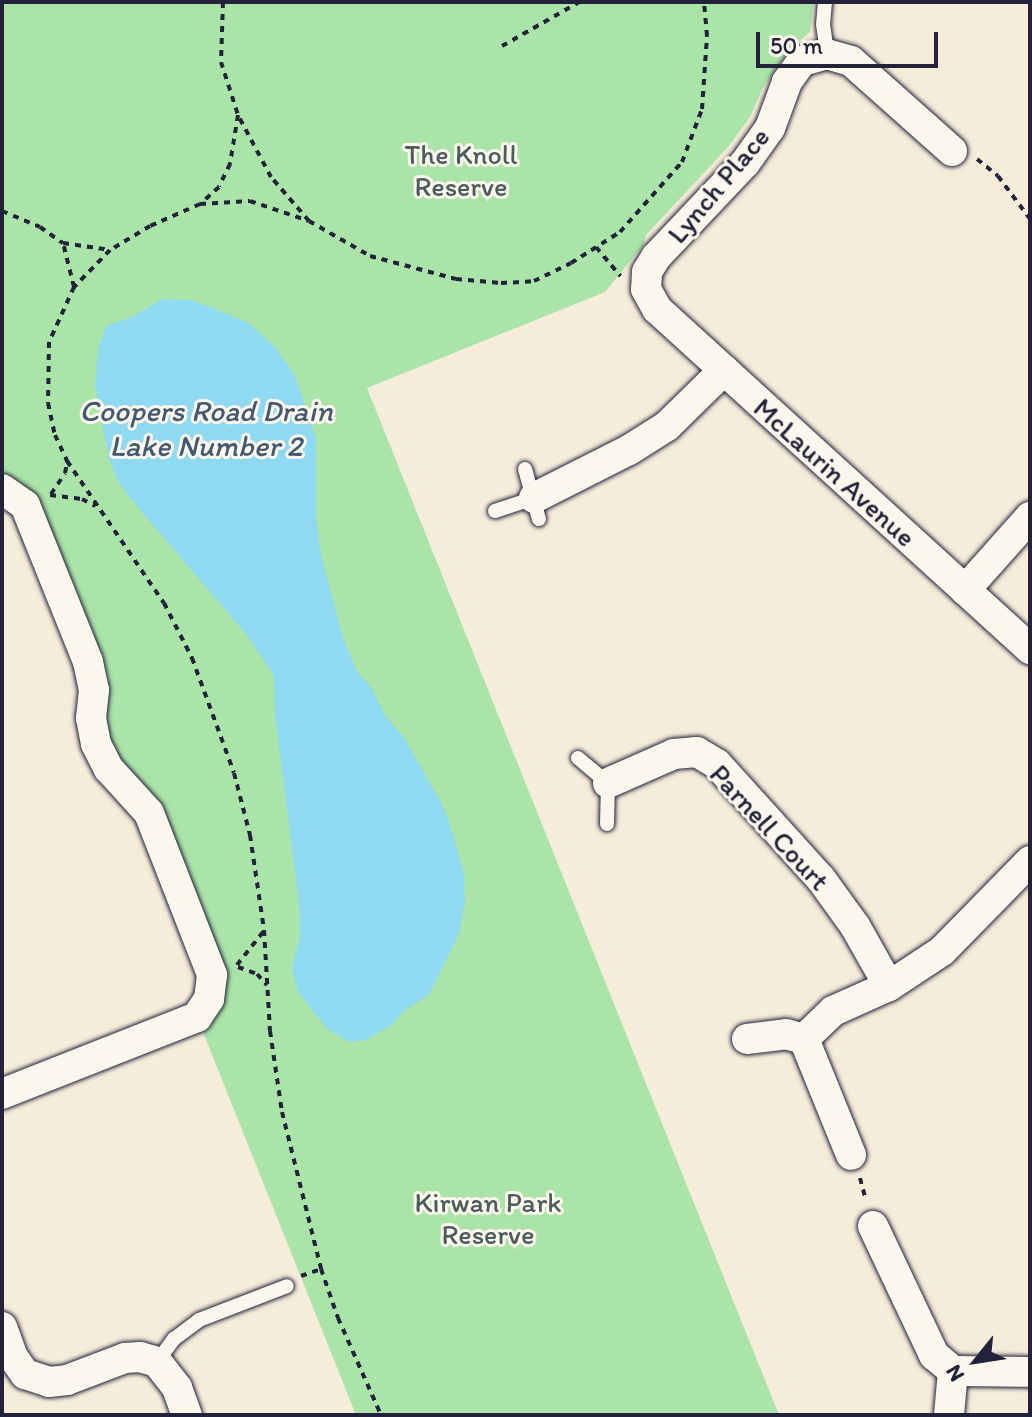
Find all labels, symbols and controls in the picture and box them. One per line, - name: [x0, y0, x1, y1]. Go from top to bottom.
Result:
- scale bar: [760, 16, 942, 66]
- text: 50 m: [770, 31, 823, 60]
- street label: Lynch Place: [660, 120, 776, 250]
- park label: The Knoll Reserve: [404, 137, 518, 203]
- street label: McLaurin Avenue: [747, 390, 923, 554]
- water label: Coopers Road Drain Lake Number 2: [79, 393, 333, 464]
- street label: Parnell Court: [703, 757, 837, 897]
- park label: Kirwan Park Reserve: [415, 1185, 561, 1251]
- north arrow: [936, 1321, 1016, 1401]
- text: N: [939, 1360, 970, 1386]

